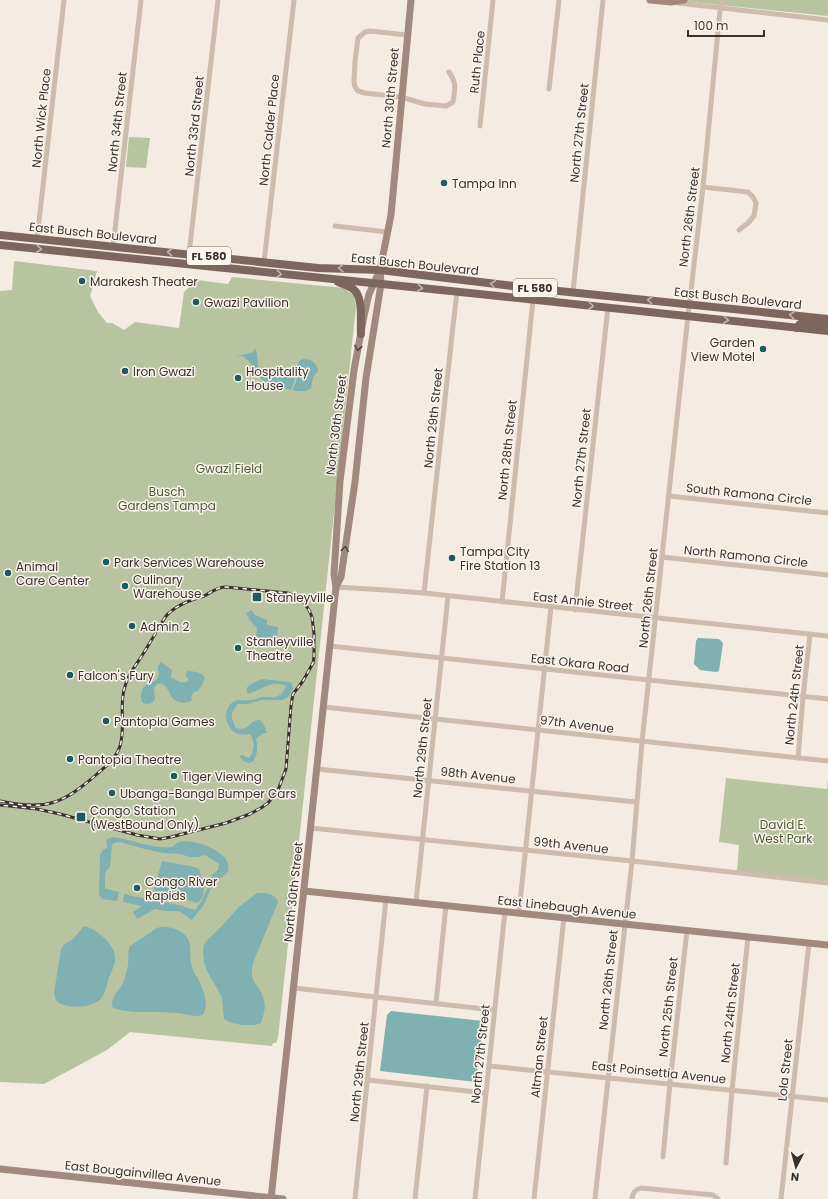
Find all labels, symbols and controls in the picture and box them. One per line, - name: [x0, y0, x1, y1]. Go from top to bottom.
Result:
- scale bar: [688, 12, 764, 38]
- text: 100 m: [694, 17, 728, 34]
- street label: Ruth Place: [465, 30, 489, 94]
- street label: North 30th Street: [377, 47, 403, 149]
- street label: North Wick Place: [27, 67, 55, 169]
- street label: North 34th Street: [103, 71, 131, 173]
- street label: North Calder Place: [255, 73, 283, 187]
- street label: North 33rd Street: [180, 75, 208, 177]
- street label: North 27th Street: [565, 83, 593, 183]
- street label: North 26th Street: [674, 166, 704, 268]
- place label: Tampa Inn: [452, 175, 517, 192]
- marker: Tampa Inn: [439, 178, 449, 188]
- street label: East Busch Boulevard: [28, 218, 158, 248]
- one-way arrow: [36, 245, 42, 254]
- road number: FL 580: [187, 247, 231, 265]
- one-way arrow: [167, 248, 173, 257]
- street label: East Busch Boulevard: [350, 249, 480, 279]
- one-way arrow: [338, 264, 344, 273]
- one-way arrow: [276, 270, 283, 279]
- place label: Marakesh Theater: [90, 273, 198, 290]
- marker: Marakesh Theater: [77, 276, 87, 286]
- one-way arrow: [490, 279, 496, 288]
- road number: FL 580: [513, 279, 557, 297]
- one-way arrow: [417, 283, 423, 292]
- street label: East Busch Boulevard: [673, 283, 803, 313]
- place label: Gwazi Pavilion: [204, 294, 289, 311]
- one-way arrow: [647, 296, 653, 305]
- marker: Gwazi Pavilion: [191, 297, 201, 307]
- one-way arrow: [588, 301, 594, 310]
- one-way arrow: [789, 311, 795, 320]
- one-way arrow: [723, 315, 729, 324]
- place label: Garden View Motel: [691, 334, 755, 365]
- marker: Garden View Motel: [758, 344, 768, 354]
- one-way arrow: [354, 345, 363, 351]
- place label: Iron Gwazi: [133, 363, 195, 380]
- place label: Hospitality House: [246, 363, 309, 394]
- marker: Iron Gwazi: [120, 366, 130, 376]
- street label: North 29th Street: [419, 367, 447, 469]
- marker: Hospitality House: [233, 373, 243, 383]
- street label: North 30th Street: [321, 374, 351, 476]
- street label: North 28th Street: [493, 399, 521, 501]
- street label: North 27th Street: [567, 408, 595, 508]
- park label: Gwazi Field: [196, 460, 262, 477]
- street label: South Ramona Circle: [685, 479, 813, 509]
- park label: Busch Gardens Tampa: [118, 483, 216, 514]
- street label: North Ramona Circle: [683, 541, 809, 571]
- place label: Tampa City Fire Station 13: [460, 543, 540, 574]
- one-way arrow: [340, 546, 349, 553]
- street label: North 26th Street: [634, 547, 662, 649]
- marker: Tampa City Fire Station 13: [447, 553, 457, 563]
- place label: Park Services Warehouse: [114, 554, 264, 571]
- marker: Park Services Warehouse: [101, 557, 111, 567]
- place label: Animal Care Center: [16, 558, 90, 589]
- marker: Animal Care Center: [3, 568, 13, 578]
- place label: Culinary Warehouse: [133, 571, 202, 602]
- marker: Culinary Warehouse: [120, 581, 130, 591]
- street label: East Annie Street: [532, 587, 634, 615]
- place label: Stanleyville: [266, 589, 333, 606]
- marker: Stanleyville: [251, 591, 263, 603]
- place label: Admin 2: [140, 618, 189, 635]
- marker: Admin 2: [127, 621, 137, 631]
- place label: Stanleyville Theatre: [246, 633, 313, 664]
- marker: Stanleyville Theatre: [233, 643, 243, 653]
- street label: North 24th Street: [780, 644, 808, 746]
- street label: East Okara Road: [530, 649, 630, 677]
- place label: Falcon's Fury: [78, 667, 154, 684]
- marker: Falcon's Fury: [65, 670, 75, 680]
- street label: North 29th Street: [408, 697, 436, 799]
- street label: 97th Avenue: [539, 711, 615, 737]
- place label: Pantopia Games: [114, 713, 215, 730]
- marker: Pantopia Games: [101, 716, 111, 726]
- place label: Pantopia Theatre: [78, 751, 181, 768]
- marker: Pantopia Theatre: [65, 754, 75, 764]
- street label: 98th Avenue: [440, 763, 516, 787]
- place label: Tiger Viewing: [182, 768, 262, 785]
- marker: Tiger Viewing: [169, 771, 179, 781]
- place label: Ubanga-Banga Bumper Cars: [120, 785, 296, 802]
- marker: Ubanga-Banga Bumper Cars: [107, 788, 117, 798]
- place label: Congo Station (WestBound Only): [90, 802, 199, 833]
- marker: Congo Station (WestBound Only): [75, 811, 87, 823]
- park label: David E. West Park: [754, 816, 813, 847]
- street label: 99th Avenue: [533, 833, 609, 857]
- street label: North 30th Street: [279, 841, 307, 943]
- place label: Congo River Rapids: [145, 873, 218, 904]
- marker: Congo River Rapids: [132, 883, 142, 893]
- street label: East Linebaugh Avenue: [497, 891, 637, 923]
- street label: North 26th Street: [594, 929, 622, 1031]
- street label: North 25th Street: [654, 956, 682, 1058]
- street label: North 24th Street: [716, 962, 744, 1064]
- street label: North 27th Street: [466, 1004, 494, 1104]
- street label: Altman Street: [526, 1015, 552, 1099]
- street label: North 29th Street: [345, 1021, 373, 1123]
- street label: Lola Street: [773, 1038, 797, 1102]
- street label: East Poinsettia Avenue: [591, 1056, 727, 1088]
- north arrow: [776, 1147, 816, 1187]
- street label: East Bougainvillea Avenue: [64, 1156, 222, 1190]
- text: N: [790, 1169, 800, 1185]

